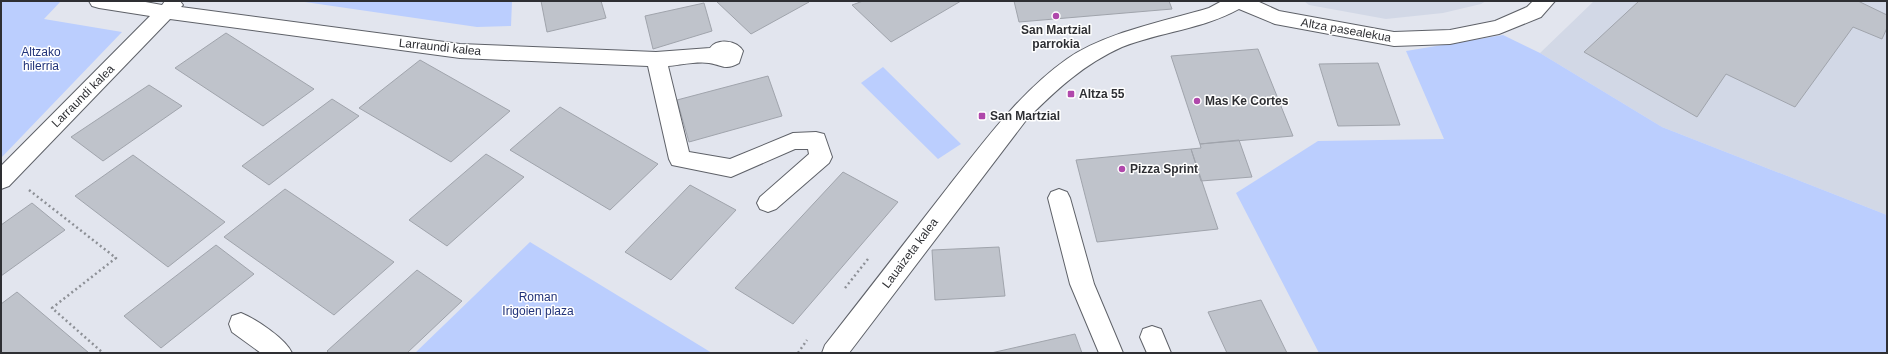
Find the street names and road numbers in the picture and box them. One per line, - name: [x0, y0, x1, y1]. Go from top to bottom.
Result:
- street label: Altza pasealekua: [1300, 15, 1393, 45]
- street label: Larraundi kalea: [398, 36, 482, 58]
- street label: Larraundi kalea: [49, 62, 117, 130]
- street label: Lauaizeta kalea: [879, 215, 941, 291]

